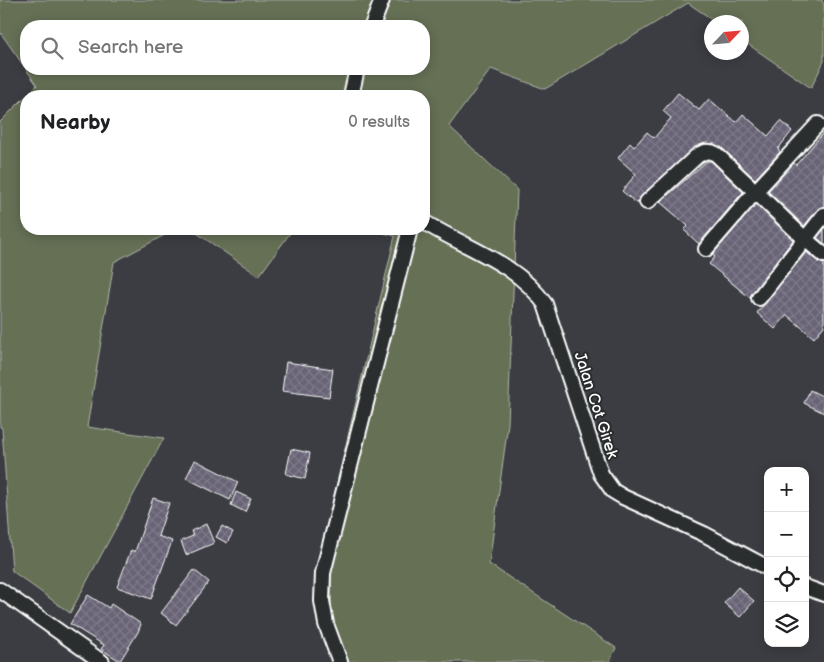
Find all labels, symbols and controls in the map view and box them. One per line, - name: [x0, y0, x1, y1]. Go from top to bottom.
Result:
- north arrow: [704, 15, 749, 60]
- search box: [20, 20, 430, 75]
- icon: search: [38, 34, 66, 62]
- text: Search here: [78, 36, 183, 59]
- text: Nearby: [40, 110, 110, 135]
- text: 0 results: [348, 113, 410, 132]
- street label: Jalan Cot Girek: [569, 350, 622, 461]
- map controls: [764, 467, 809, 647]
- button: +: [764, 467, 809, 512]
- button: −: [764, 512, 809, 557]
- button: locate: [764, 557, 809, 602]
- button: layers: [764, 602, 809, 647]

